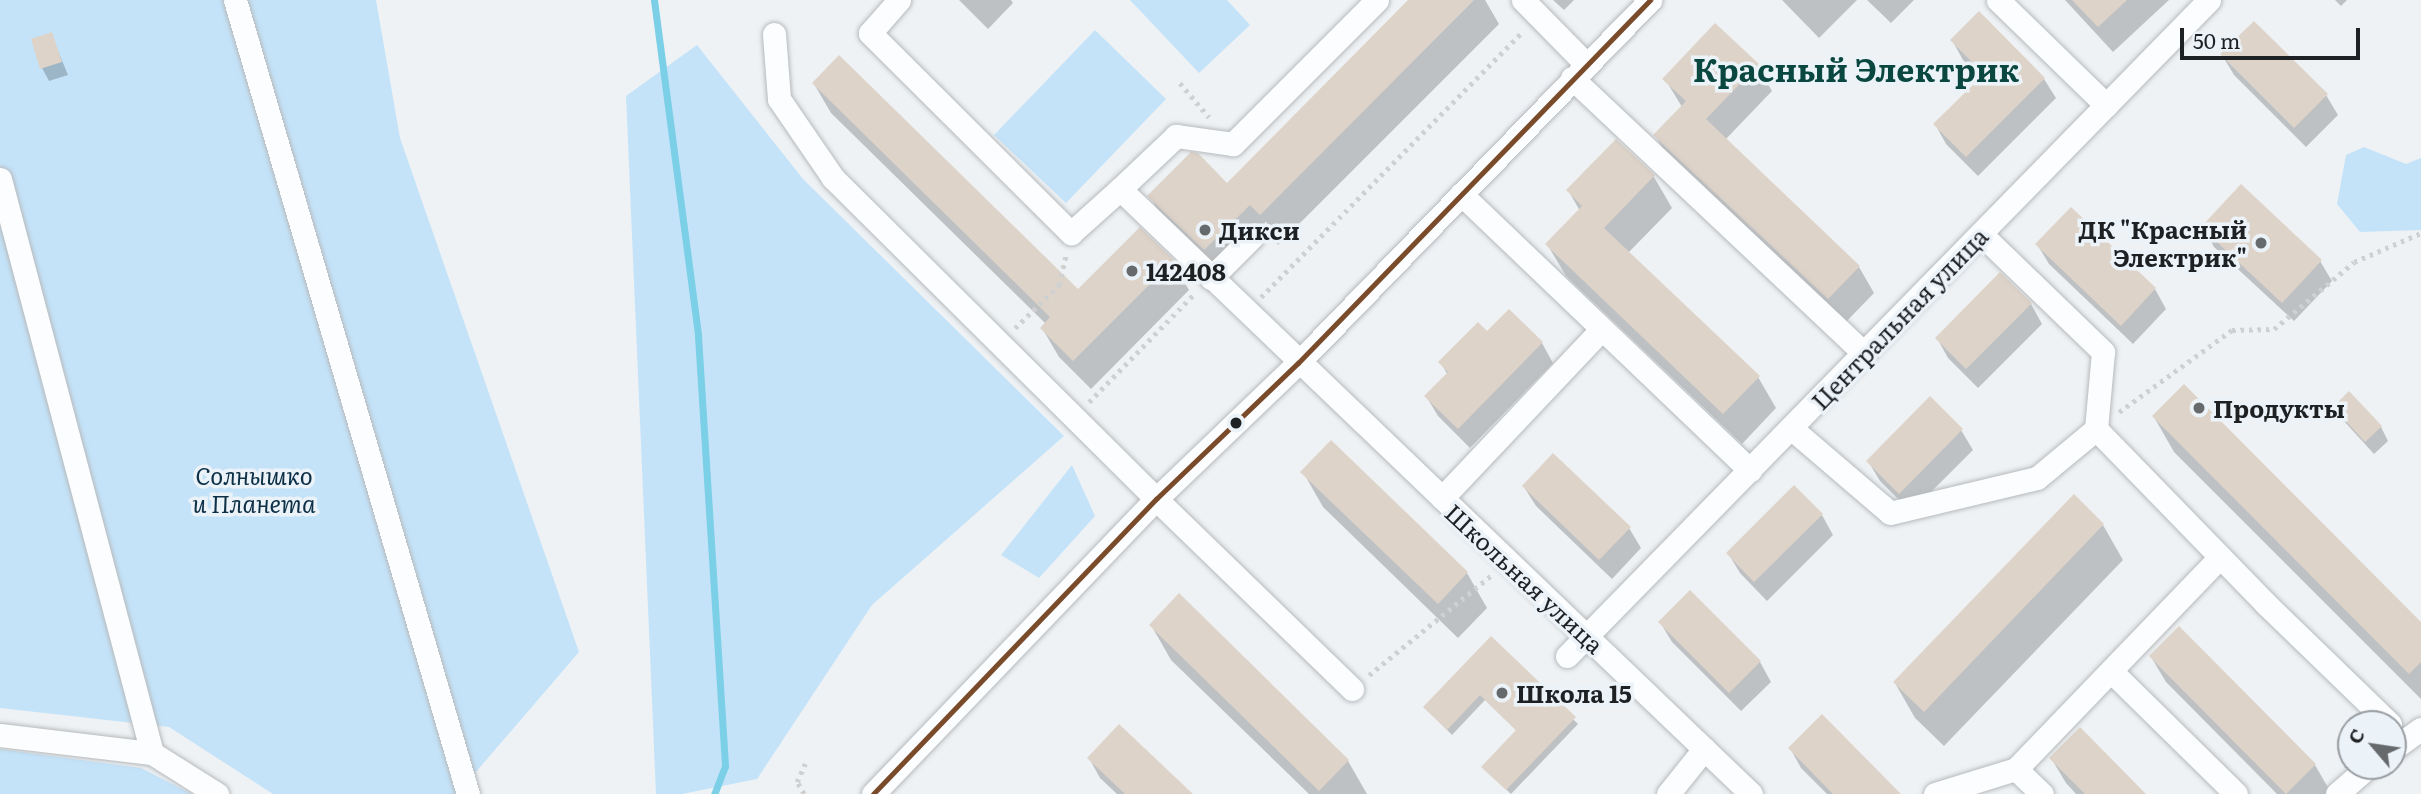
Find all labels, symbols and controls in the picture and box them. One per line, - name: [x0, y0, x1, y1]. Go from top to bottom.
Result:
- scale bar: [2183, 14, 2363, 58]
- text: 50 m: [2193, 24, 2240, 55]
- district label: Красный Электрик: [1693, 49, 2019, 87]
- place label: ДК "Красный Электрик": [2078, 215, 2247, 271]
- place label: Дикси: [1219, 216, 1300, 244]
- street label: Центральная улица: [1805, 221, 1993, 415]
- marker: Дикси: [1197, 222, 1213, 238]
- marker: ДК "Красный Электрик": [2253, 235, 2269, 251]
- place label: 142408: [1146, 257, 1226, 285]
- marker: 142408: [1124, 263, 1140, 279]
- place label: Продукты: [2213, 394, 2345, 422]
- marker: Продукты: [2191, 400, 2207, 416]
- unlabelled marker: [1229, 416, 1243, 430]
- park label: Солнышко и Планета: [192, 461, 316, 517]
- street label: Школьная улица: [1440, 497, 1610, 659]
- place label: Школа 15: [1516, 679, 1632, 707]
- marker: Школа 15: [1494, 685, 1510, 701]
- north arrow: [2337, 710, 2407, 780]
- text: С: [2340, 723, 2371, 748]

